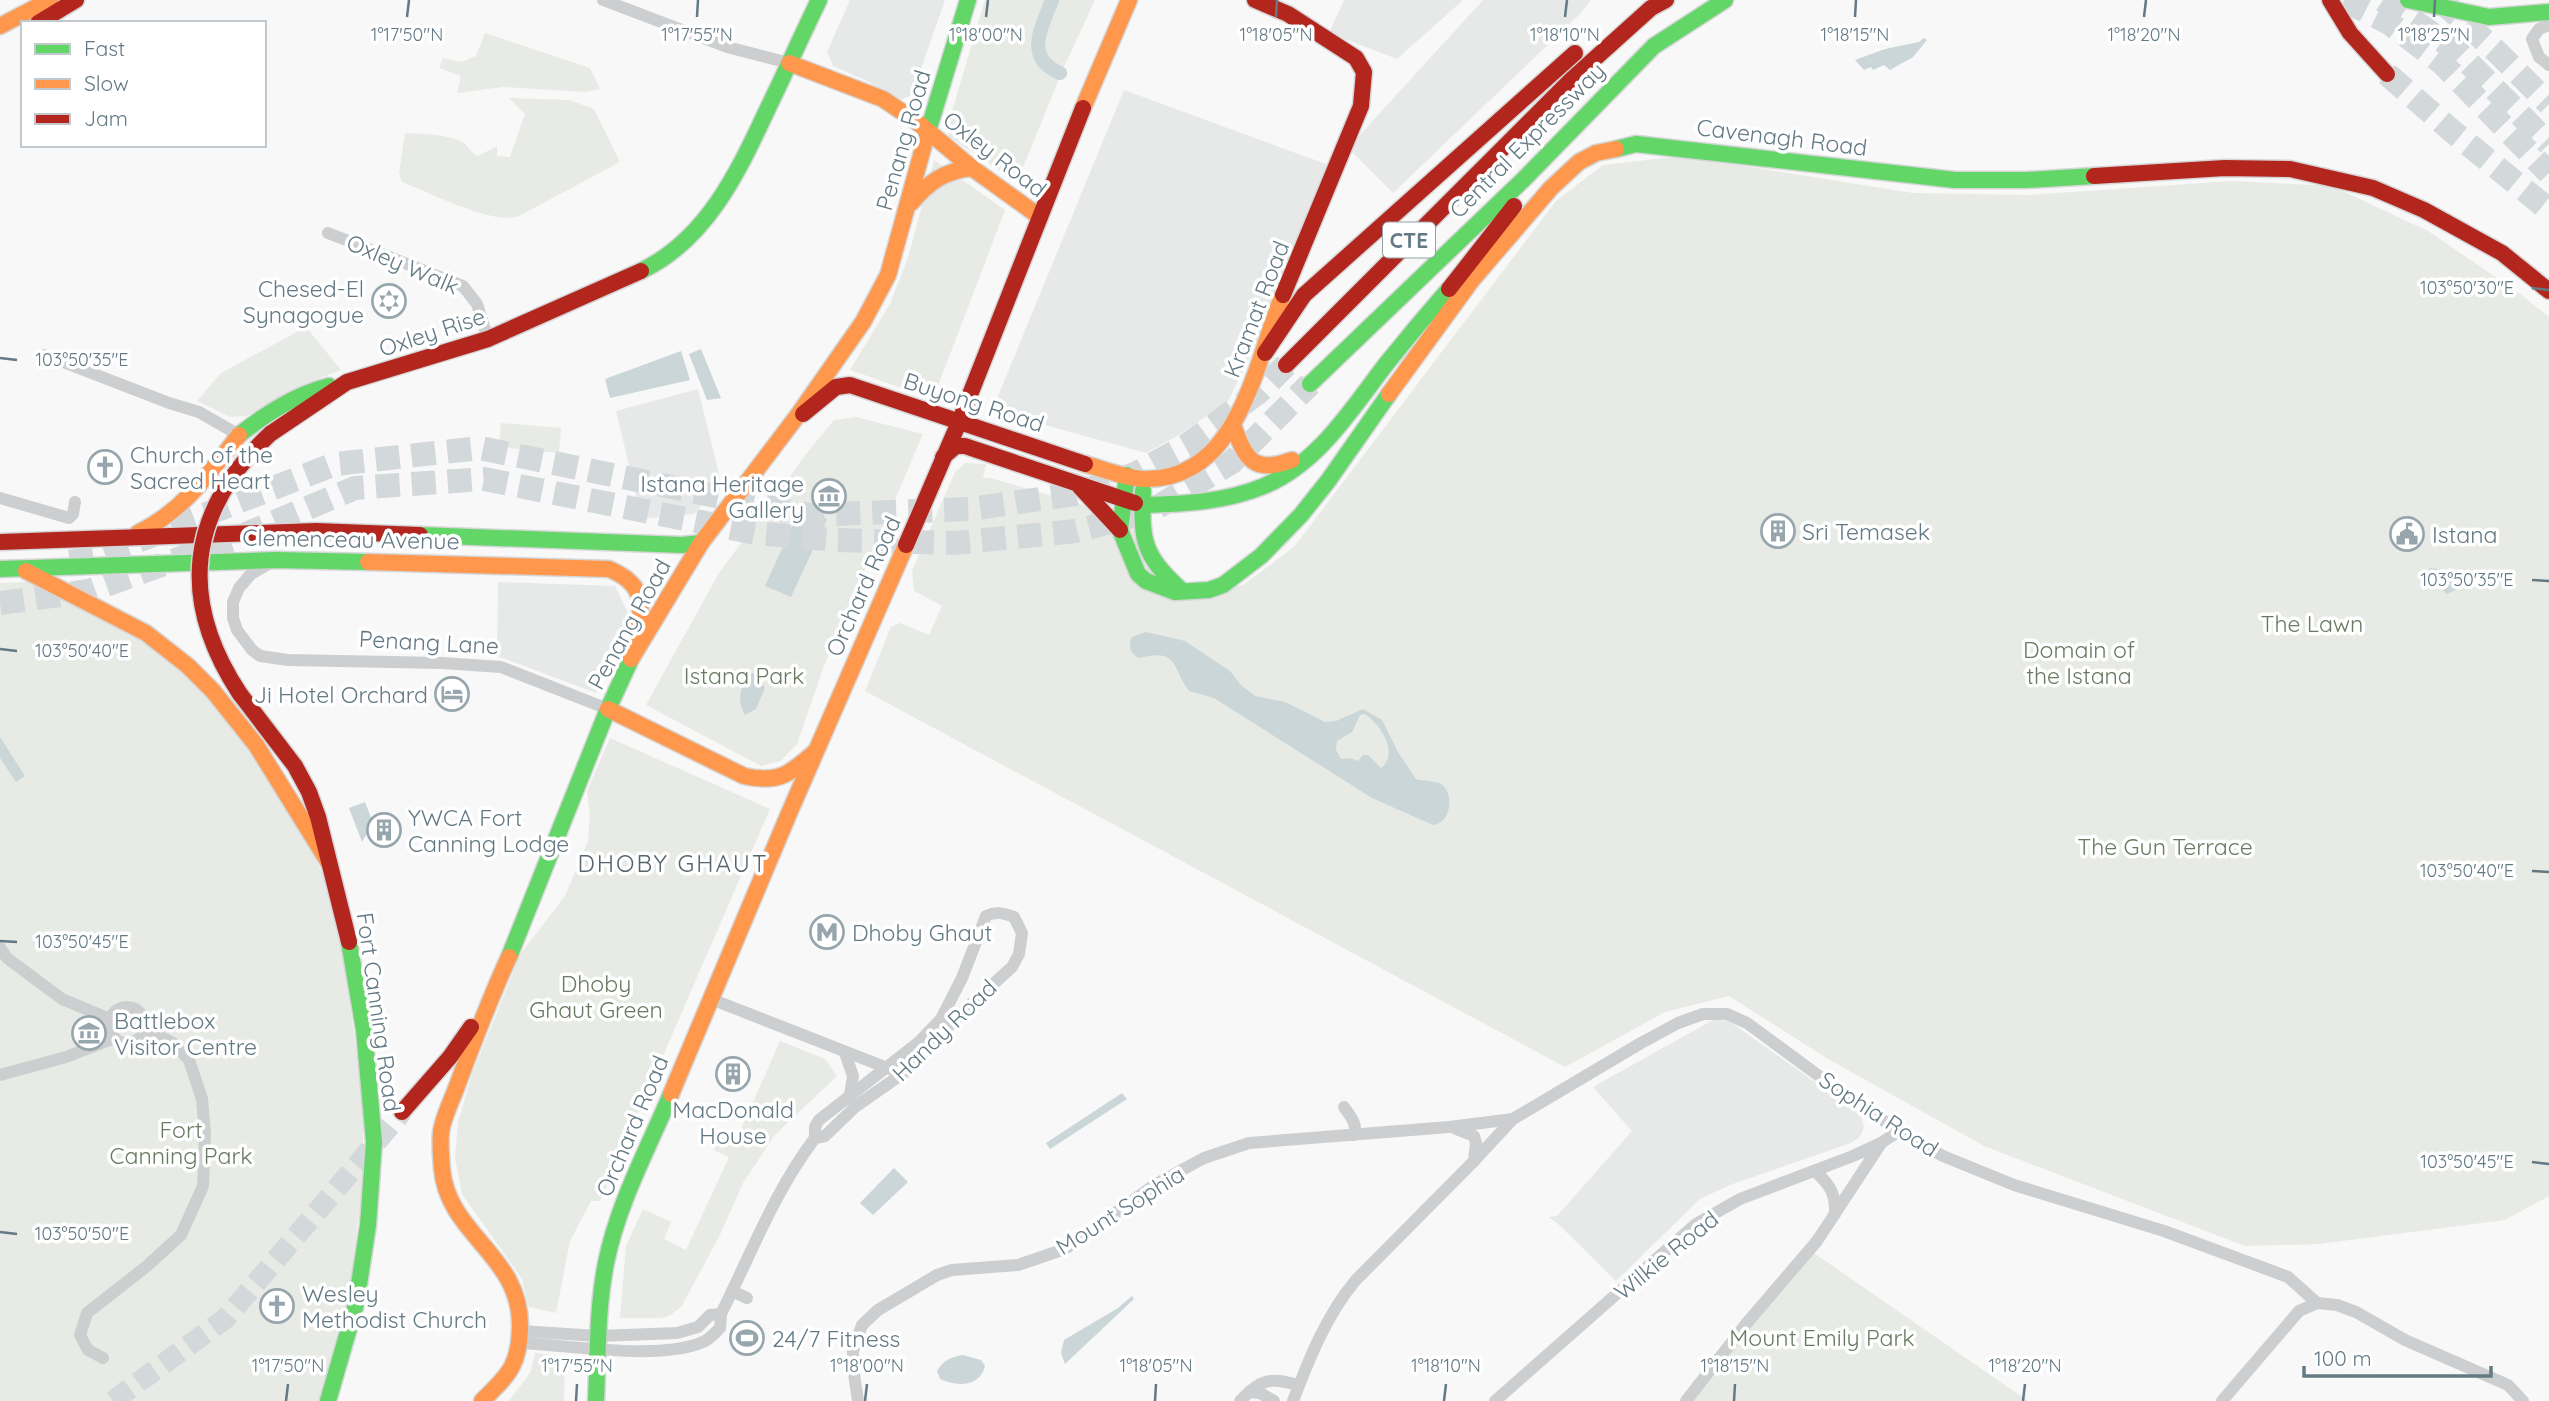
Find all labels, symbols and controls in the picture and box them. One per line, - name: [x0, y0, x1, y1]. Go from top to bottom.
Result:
- legend: [21, 21, 266, 147]
- text: 1°17'50"N: [371, 23, 443, 46]
- text: 1°17'55"N: [661, 23, 733, 46]
- text: 1°18'00"N: [949, 23, 1023, 46]
- text: 1°18'05"N: [1239, 23, 1313, 46]
- text: 1°18'10"N: [1530, 23, 1600, 46]
- text: 1°18'15"N: [1821, 23, 1889, 46]
- text: 1°18'20"N: [2107, 23, 2181, 46]
- text: 1°18'25"N: [2398, 23, 2470, 46]
- text: Fast: [84, 35, 125, 61]
- street label: Central Expressway: [1443, 56, 1611, 224]
- street label: Penang Road: [869, 66, 937, 214]
- text: Slow: [84, 70, 129, 96]
- text: Jam: [84, 105, 128, 131]
- street label: Oxley Road: [938, 105, 1052, 203]
- street label: Cavenagh Road: [1695, 112, 1869, 162]
- road number: CTE: [1383, 222, 1435, 258]
- street label: Oxley Walk: [342, 227, 464, 301]
- street label: Kramat Road: [1217, 237, 1295, 381]
- place label: Chesed-El Synagogue: [243, 274, 364, 329]
- text: 103°50'30"E: [2420, 276, 2514, 299]
- synagogue icon: Chesed-El Synagogue: [370, 282, 408, 320]
- street label: Oxley Rise: [375, 301, 489, 363]
- text: 103°50'35"E: [35, 348, 129, 371]
- street label: Buyong Road: [900, 366, 1048, 438]
- place label: Church of the Sacred Heart: [130, 440, 273, 495]
- church icon: Church of the Sacred Heart: [86, 448, 124, 486]
- place label: Istana Heritage Gallery: [640, 469, 804, 524]
- museum icon: Istana Heritage Gallery: [810, 477, 848, 515]
- street label: Orchard Road: [819, 511, 907, 661]
- building icon: Sri Temasek: [1759, 512, 1797, 550]
- public building icon: Istana: [2388, 515, 2426, 553]
- place label: Sri Temasek: [1802, 517, 1930, 546]
- place label: Istana: [2432, 520, 2498, 549]
- street label: Clemenceau Avenue: [242, 523, 460, 555]
- street label: Penang Road: [581, 554, 677, 694]
- text: 103°50'35"E: [2420, 568, 2514, 591]
- park label: The Lawn: [2261, 609, 2363, 638]
- street label: Penang Lane: [358, 624, 500, 660]
- park label: Domain of the Istana: [2023, 635, 2135, 690]
- text: 103°50'40"E: [35, 639, 129, 662]
- park label: Istana Park: [684, 661, 804, 690]
- hotel icon: Ji Hotel Orchard: [433, 675, 471, 713]
- place label: Ji Hotel Orchard: [254, 680, 428, 709]
- place label: YWCA Fort Canning Lodge: [408, 803, 569, 858]
- building icon: YWCA Fort Canning Lodge: [365, 811, 403, 849]
- park label: The Gun Terrace: [2077, 832, 2253, 861]
- district label: DHOBY GHAUT: [578, 848, 768, 878]
- text: 103°50'40"E: [2420, 859, 2514, 882]
- street label: Fort Canning Road: [351, 910, 407, 1114]
- metro station icon: Dhoby Ghaut: [808, 913, 846, 951]
- place label: Dhoby Ghaut: [852, 918, 993, 947]
- text: 103°50'45"E: [35, 930, 129, 953]
- park label: Dhoby Ghaut Green: [529, 969, 663, 1024]
- street label: Handy Road: [886, 973, 1002, 1087]
- place label: Battlebox Visitor Centre: [114, 1006, 257, 1061]
- museum icon: Battlebox Visitor Centre: [70, 1014, 108, 1052]
- street label: Orchard Road: [589, 1051, 675, 1201]
- building icon: MacDonald House: [714, 1055, 752, 1093]
- street label: Sophia Road: [1814, 1065, 1944, 1163]
- place label: MacDonald House: [672, 1095, 794, 1150]
- park label: Fort Canning Park: [109, 1115, 253, 1170]
- text: 103°50'45"E: [2420, 1150, 2514, 1173]
- street label: Mount Sophia: [1050, 1159, 1190, 1261]
- street label: Wilkie Road: [1608, 1204, 1724, 1306]
- text: 103°50'50"E: [35, 1222, 129, 1245]
- place label: Wesley Methodist Church: [302, 1279, 487, 1334]
- church icon: Wesley Methodist Church: [258, 1287, 296, 1325]
- sports icon: 24/7 Fitness: [728, 1319, 766, 1357]
- park label: Mount Emily Park: [1729, 1323, 1915, 1352]
- place label: 24/7 Fitness: [772, 1324, 900, 1353]
- scale bar: [2304, 1334, 2491, 1378]
- text: 100 m: [2314, 1345, 2372, 1371]
- text: 1°17'50"N: [252, 1354, 324, 1377]
- text: 1°17'55"N: [541, 1354, 613, 1377]
- text: 1°18'00"N: [830, 1354, 904, 1377]
- text: 1°18'05"N: [1119, 1354, 1193, 1377]
- text: 1°18'10"N: [1411, 1354, 1481, 1377]
- text: 1°18'15"N: [1701, 1354, 1769, 1377]
- text: 1°18'20"N: [1988, 1354, 2062, 1377]

